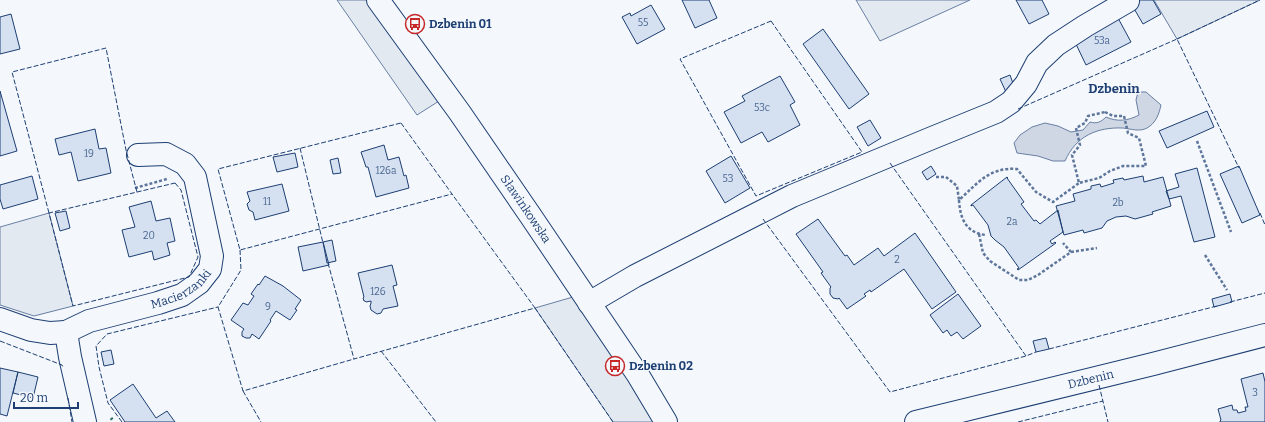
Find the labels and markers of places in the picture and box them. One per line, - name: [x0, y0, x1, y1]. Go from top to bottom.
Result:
- bus stop icon: Dzbenin 01: [404, 13, 426, 35]
- place label: Dzbenin 01: [429, 17, 492, 31]
- bus stop icon: Dzbenin 02: [604, 355, 626, 377]
- place label: Dzbenin 02: [629, 359, 693, 373]

